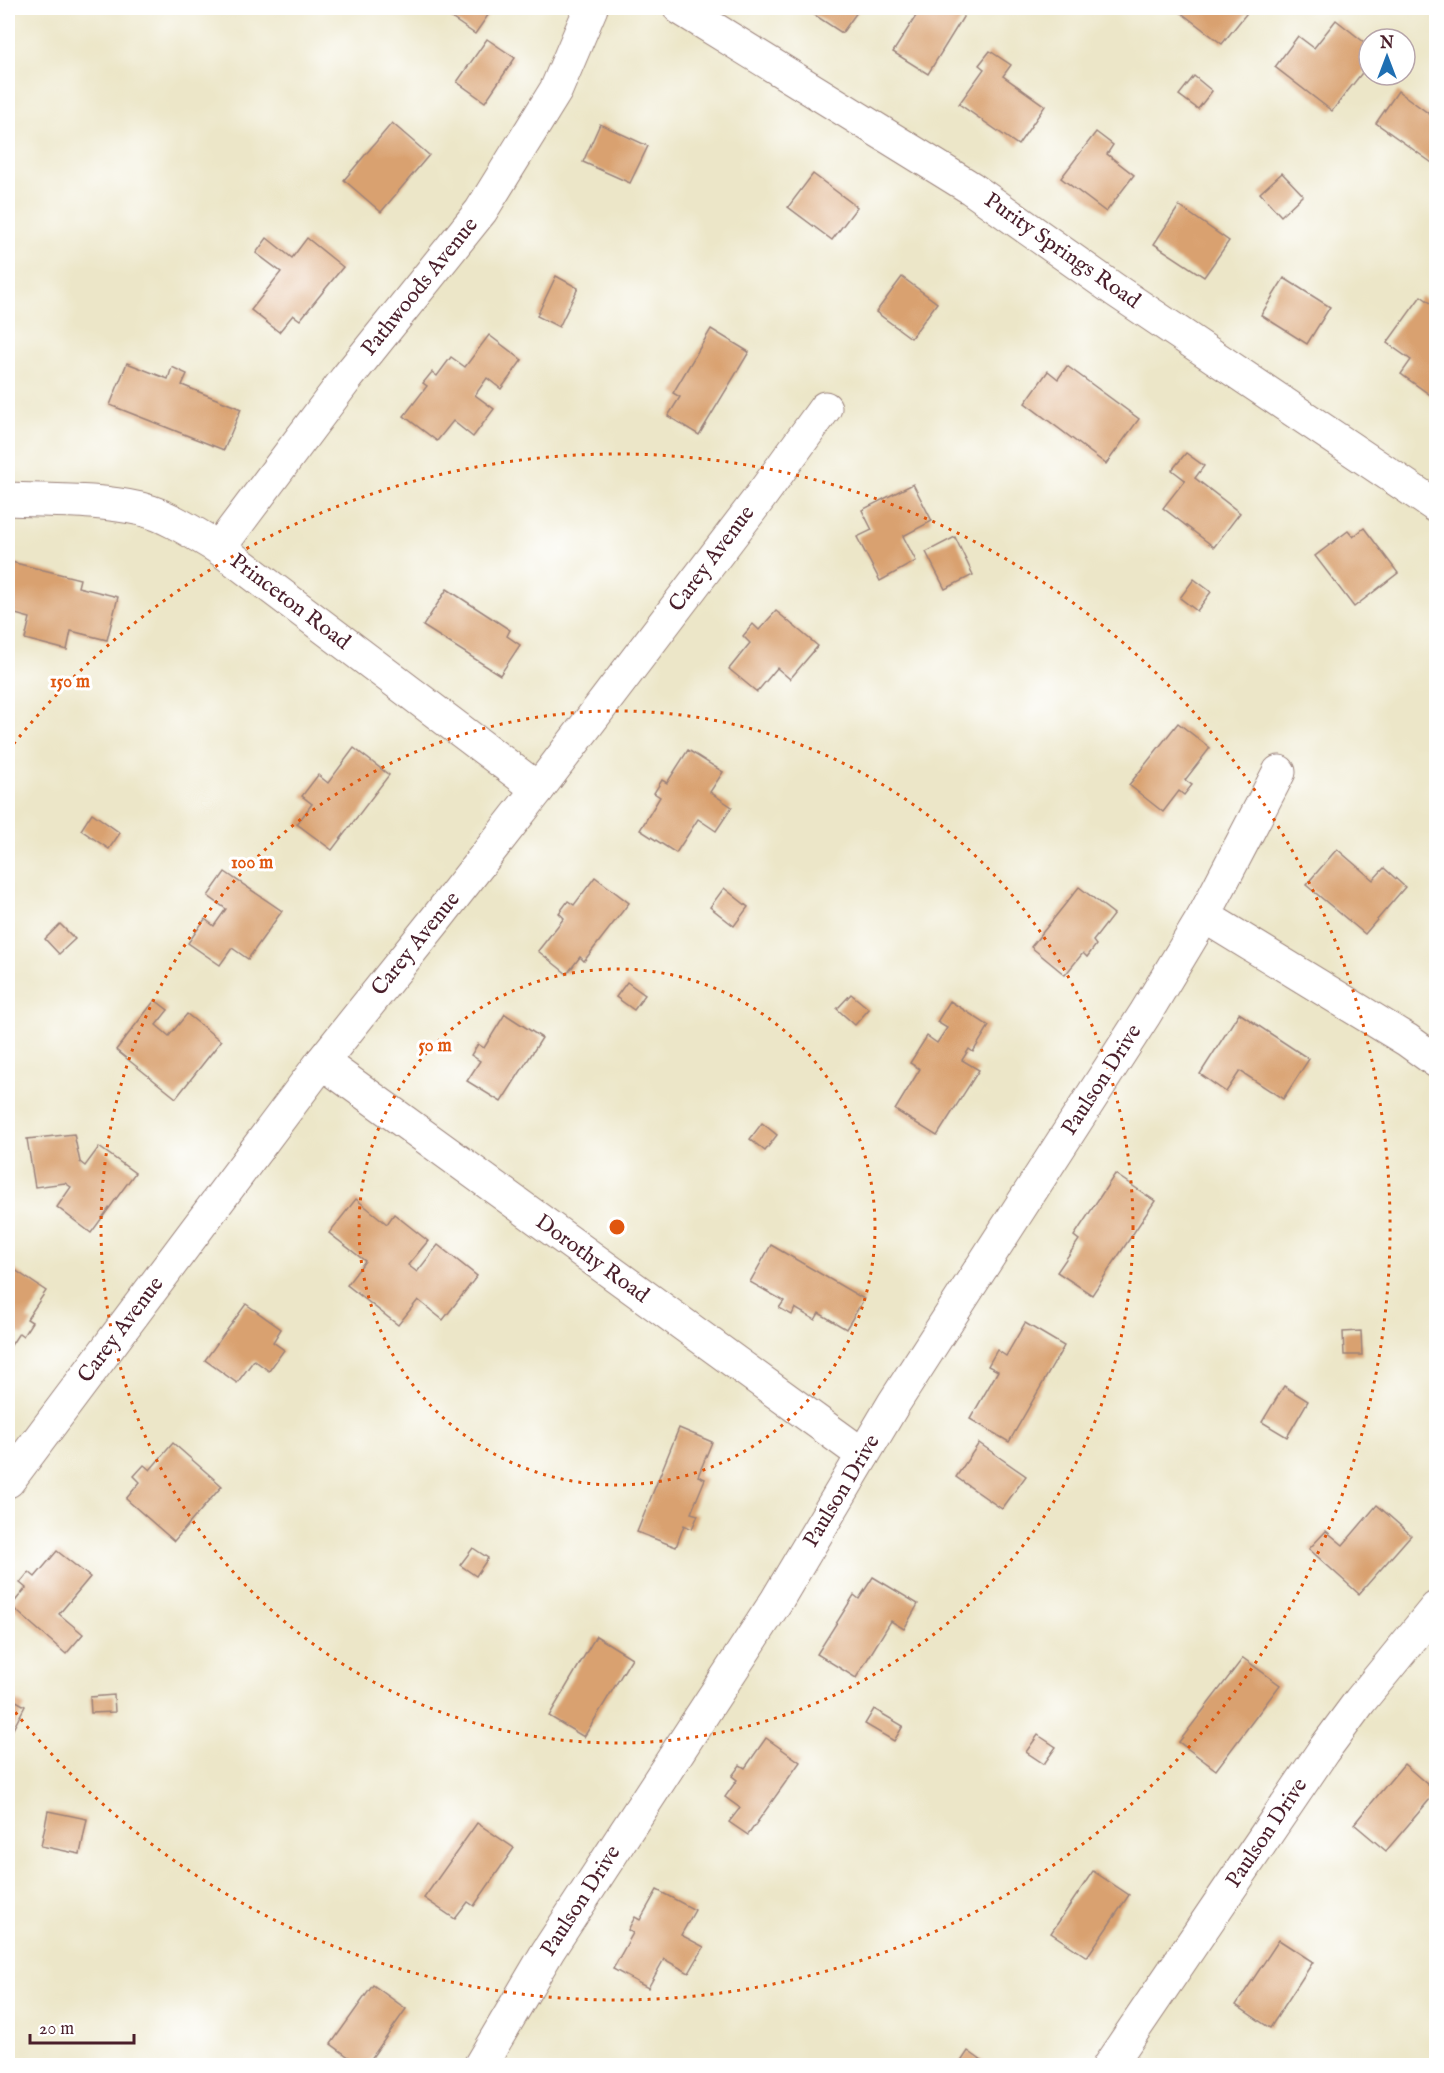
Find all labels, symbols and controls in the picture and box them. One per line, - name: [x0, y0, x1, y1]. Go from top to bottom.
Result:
- north arrow: [1357, 27, 1417, 87]
- text: N: [1379, 34, 1394, 54]
- street label: Purity Springs Road: [979, 187, 1146, 315]
- street label: Pathwoods Avenue: [355, 212, 485, 362]
- street label: Carey Avenue: [663, 500, 761, 618]
- street label: Princeton Road: [224, 548, 356, 657]
- text: 150 m: [50, 671, 90, 694]
- text: 100 m: [231, 852, 273, 875]
- street label: Carey Avenue: [365, 886, 467, 1002]
- street label: Paulson Drive: [1056, 1019, 1148, 1141]
- text: 50 m: [418, 1035, 452, 1058]
- street label: Dorothy Road: [530, 1208, 655, 1310]
- centre of rings: [607, 1217, 627, 1237]
- street label: Carey Avenue: [72, 1271, 170, 1389]
- street label: Paulson Drive: [797, 1429, 887, 1553]
- street label: Paulson Drive: [1220, 1773, 1314, 1893]
- street label: Paulson Drive: [535, 1840, 627, 1962]
- scale bar: [30, 2007, 134, 2045]
- text: 20 m: [39, 2018, 74, 2041]

